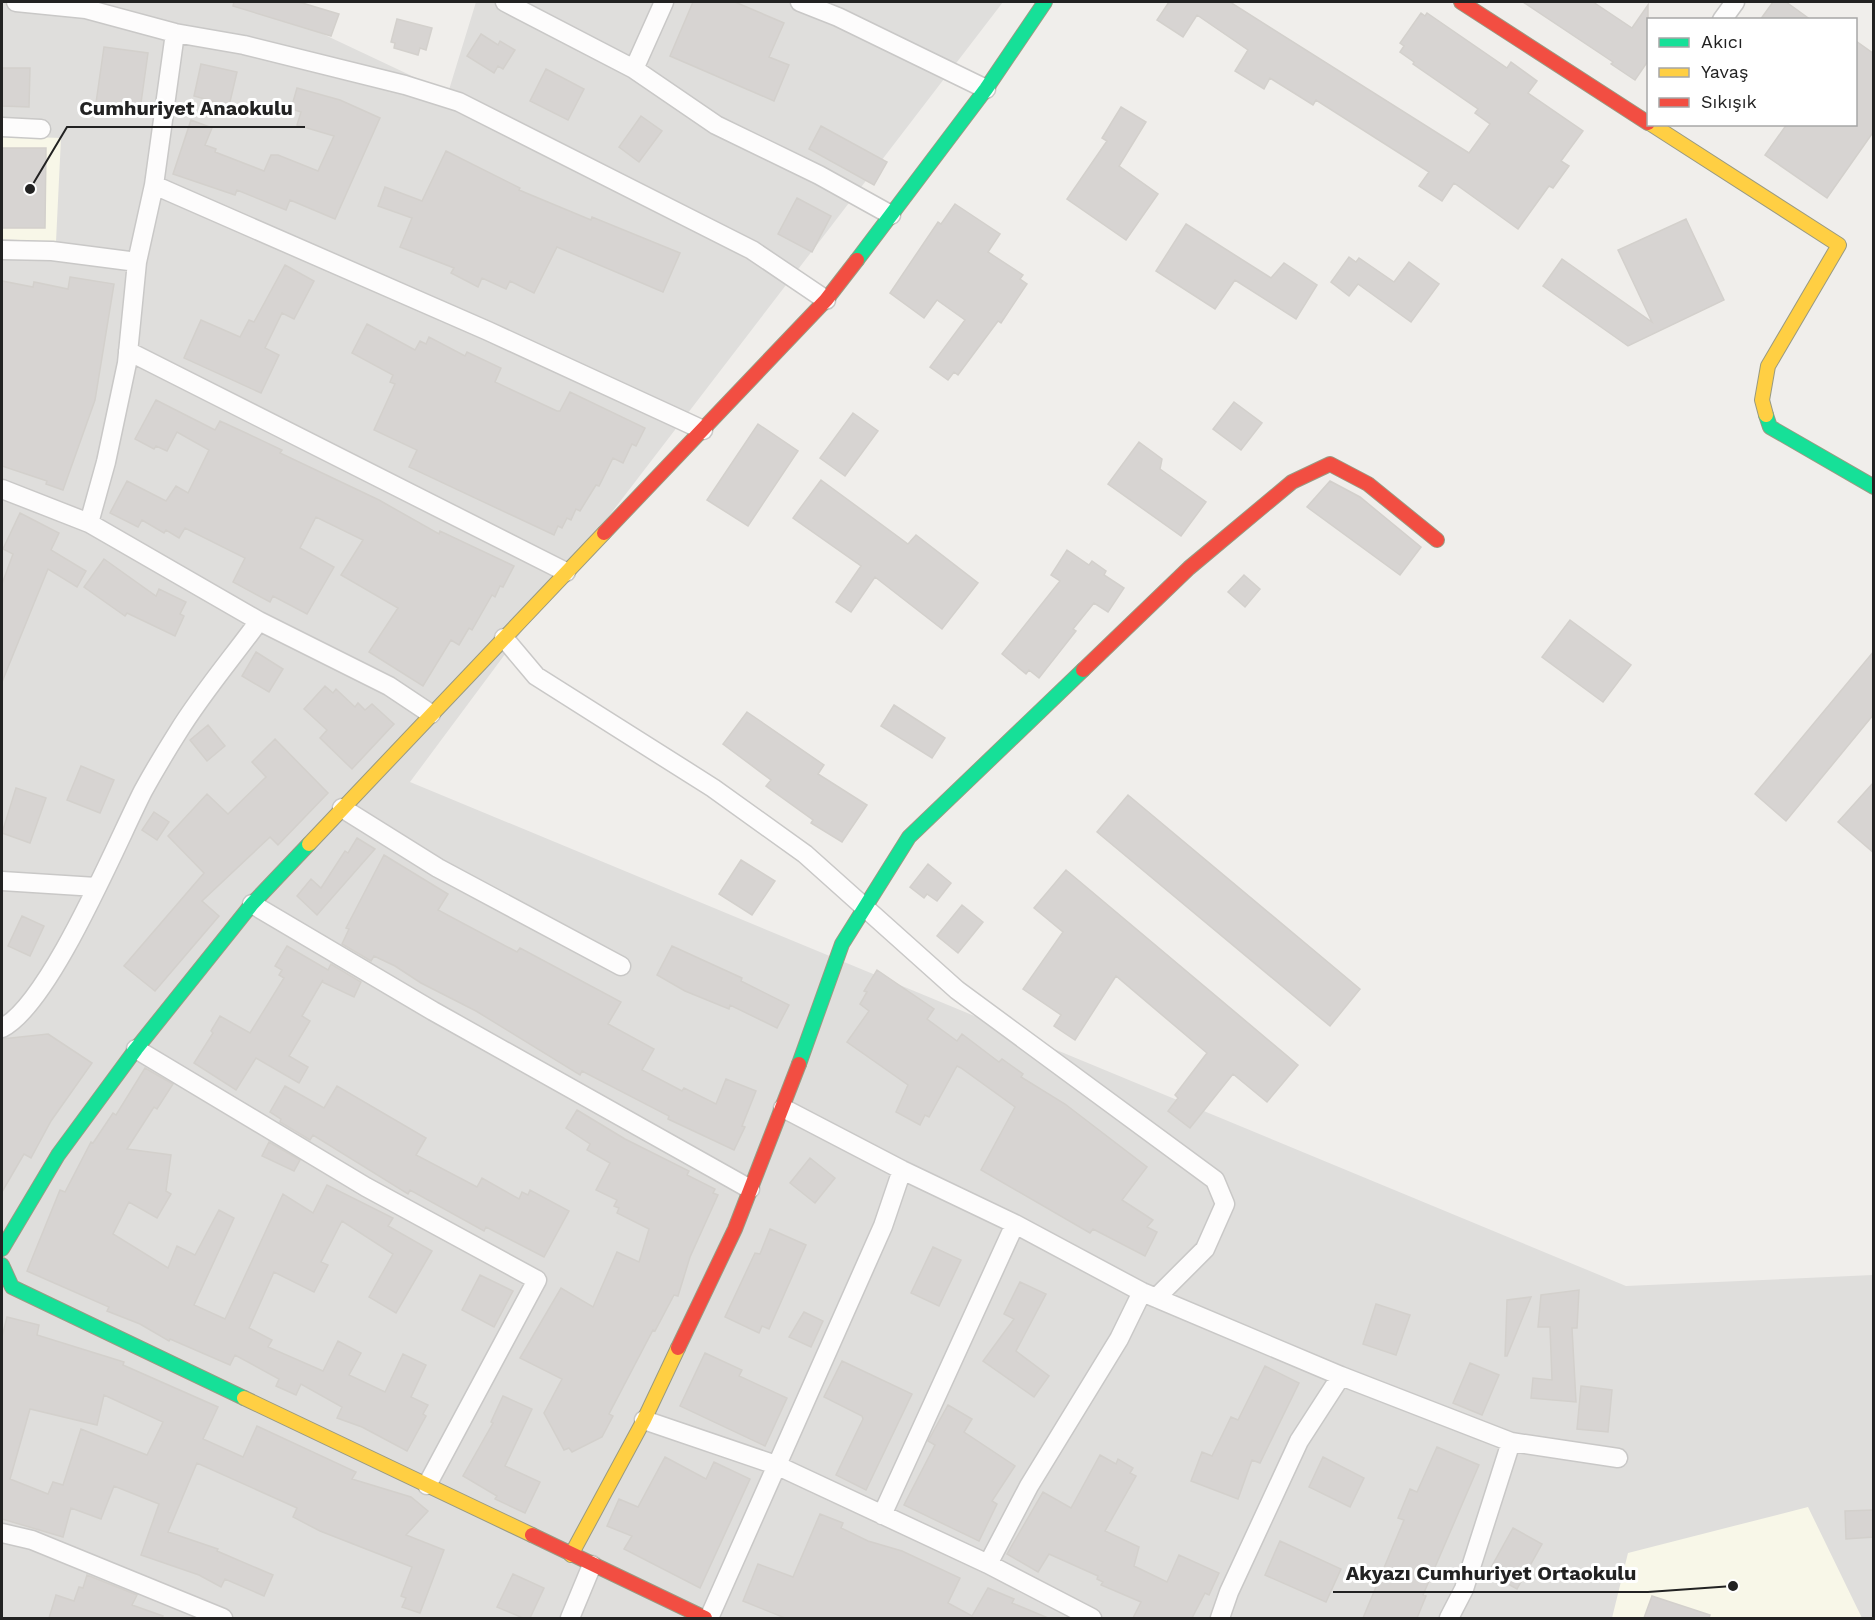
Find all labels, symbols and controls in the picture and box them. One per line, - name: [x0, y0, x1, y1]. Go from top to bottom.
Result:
- legend: [1647, 18, 1857, 126]
- text: Akıcı: [1701, 31, 1743, 52]
- text: Yavaş: [1701, 61, 1748, 82]
- callout: Cumhuriyet Anaokulu: [67, 89, 305, 127]
- text: Sıkışık: [1701, 91, 1757, 112]
- text: Cumhuriyet Anaokulu: [79, 96, 293, 120]
- callout: Akyazı Cumhuriyet Ortaokulu: [1333, 1554, 1648, 1592]
- text: Akyazı Cumhuriyet Ortaokulu: [1346, 1561, 1636, 1585]

